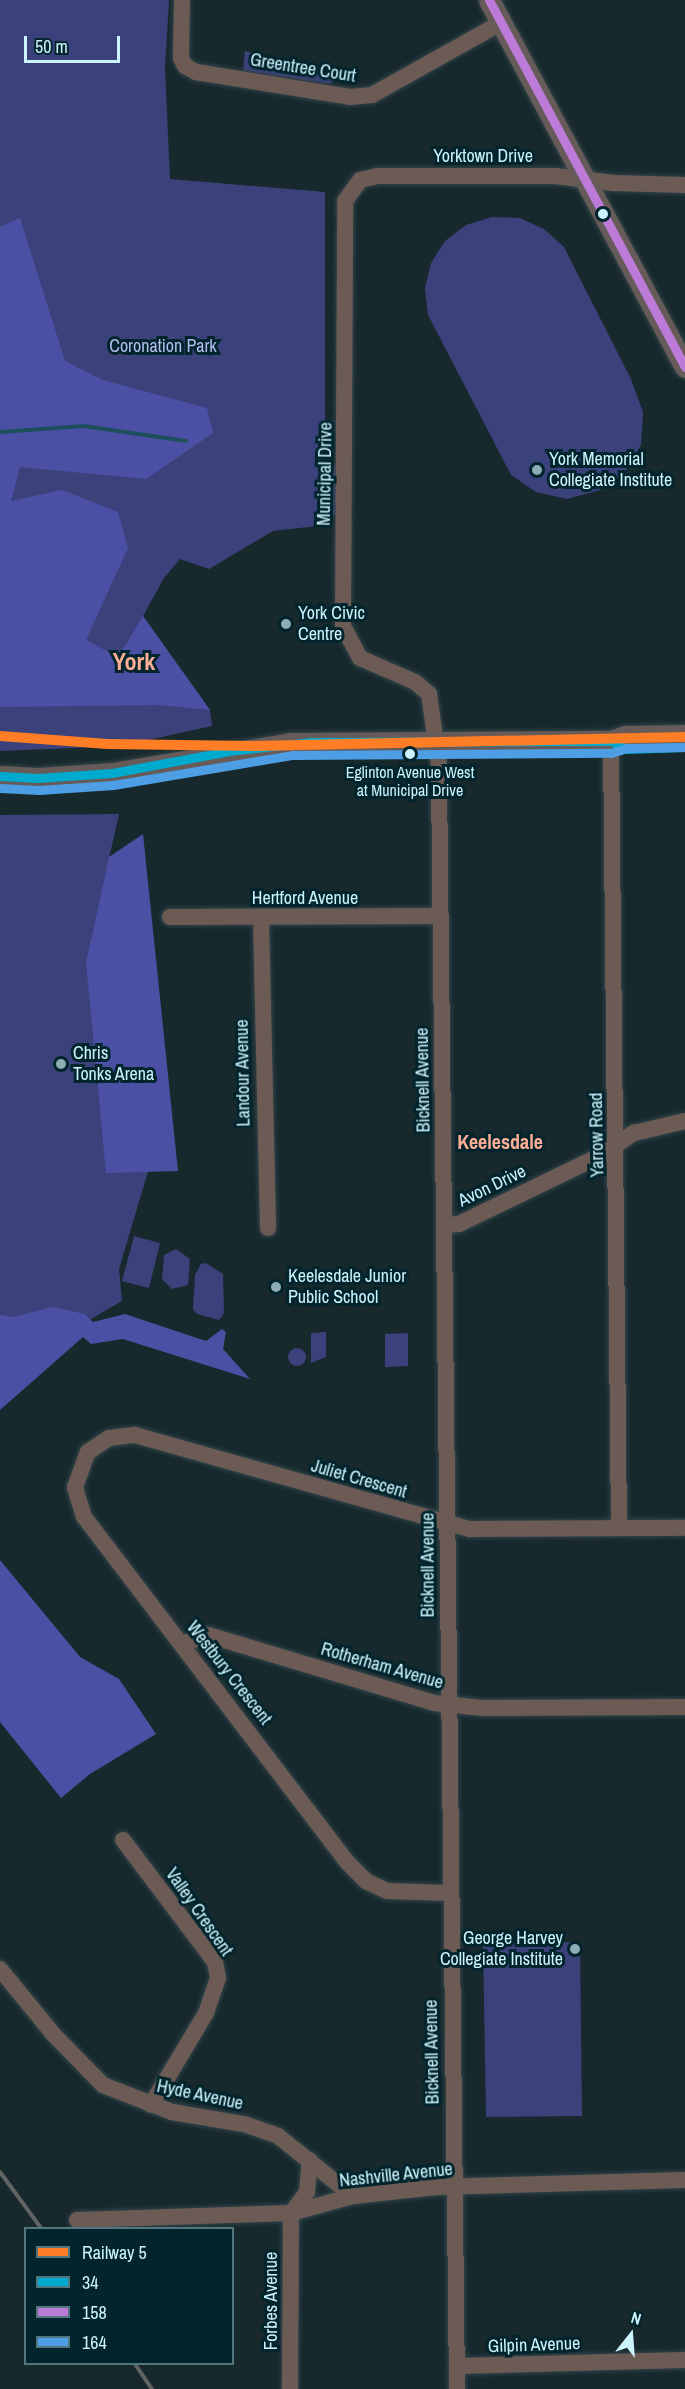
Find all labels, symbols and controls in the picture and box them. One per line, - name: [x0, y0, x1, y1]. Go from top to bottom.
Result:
- scale bar: [27, 24, 123, 62]
- text: 50 m: [35, 34, 68, 59]
- street label: Greentree Court: [249, 49, 357, 87]
- street label: Yorktown Drive: [433, 145, 533, 167]
- unlabelled marker: [597, 208, 609, 220]
- park label: Coronation Park: [109, 335, 217, 357]
- street label: Municipal Drive: [313, 422, 337, 526]
- place label: York Memorial Collegiate Institute: [549, 449, 672, 492]
- marker: York Memorial Collegiate Institute: [530, 463, 544, 477]
- place label: York Civic Centre: [298, 603, 365, 646]
- marker: York Civic Centre: [279, 617, 293, 631]
- district label: York: [113, 648, 155, 676]
- marker: Eglinton Avenue West at Municipal Drive: [404, 748, 416, 760]
- place label: Eglinton Avenue West at Municipal Drive: [345, 762, 475, 800]
- street label: Hertford Avenue: [251, 887, 359, 909]
- street label: Landour Avenue: [231, 1019, 255, 1127]
- street label: Bicknell Avenue: [411, 1027, 435, 1133]
- place label: Chris Tonks Arena: [73, 1043, 155, 1086]
- marker: Chris Tonks Arena: [54, 1057, 68, 1071]
- street label: Yarrow Road: [585, 1092, 609, 1178]
- district label: Keelesdale: [457, 1129, 543, 1153]
- street label: Avon Drive: [455, 1160, 529, 1212]
- place label: Keelesdale Junior Public School: [288, 1266, 406, 1308]
- marker: Keelesdale Junior Public School: [269, 1280, 283, 1294]
- street label: Juliet Crescent: [309, 1455, 409, 1503]
- street label: Bicknell Avenue: [417, 1512, 439, 1618]
- street label: Westbury Crescent: [182, 1617, 276, 1729]
- street label: Rotherham Avenue: [318, 1638, 446, 1694]
- street label: Valley Crescent: [161, 1864, 237, 1960]
- place label: George Harvey Collegiate Institute: [440, 1928, 563, 1970]
- marker: George Harvey Collegiate Institute: [568, 1942, 582, 1956]
- street label: Bicknell Avenue: [420, 1999, 444, 2105]
- street label: Hyde Avenue: [155, 2075, 245, 2115]
- street label: Nashville Avenue: [338, 2158, 454, 2192]
- legend: [24, 2227, 234, 2365]
- text: Railway 5: [82, 2240, 147, 2265]
- street label: Forbes Avenue: [260, 2251, 282, 2351]
- text: 34: [82, 2270, 98, 2295]
- text: 158: [82, 2300, 107, 2325]
- north arrow: [601, 2305, 661, 2365]
- text: N: [629, 2306, 644, 2330]
- text: 164: [82, 2330, 107, 2355]
- street label: Gilpin Avenue: [487, 2333, 581, 2357]

